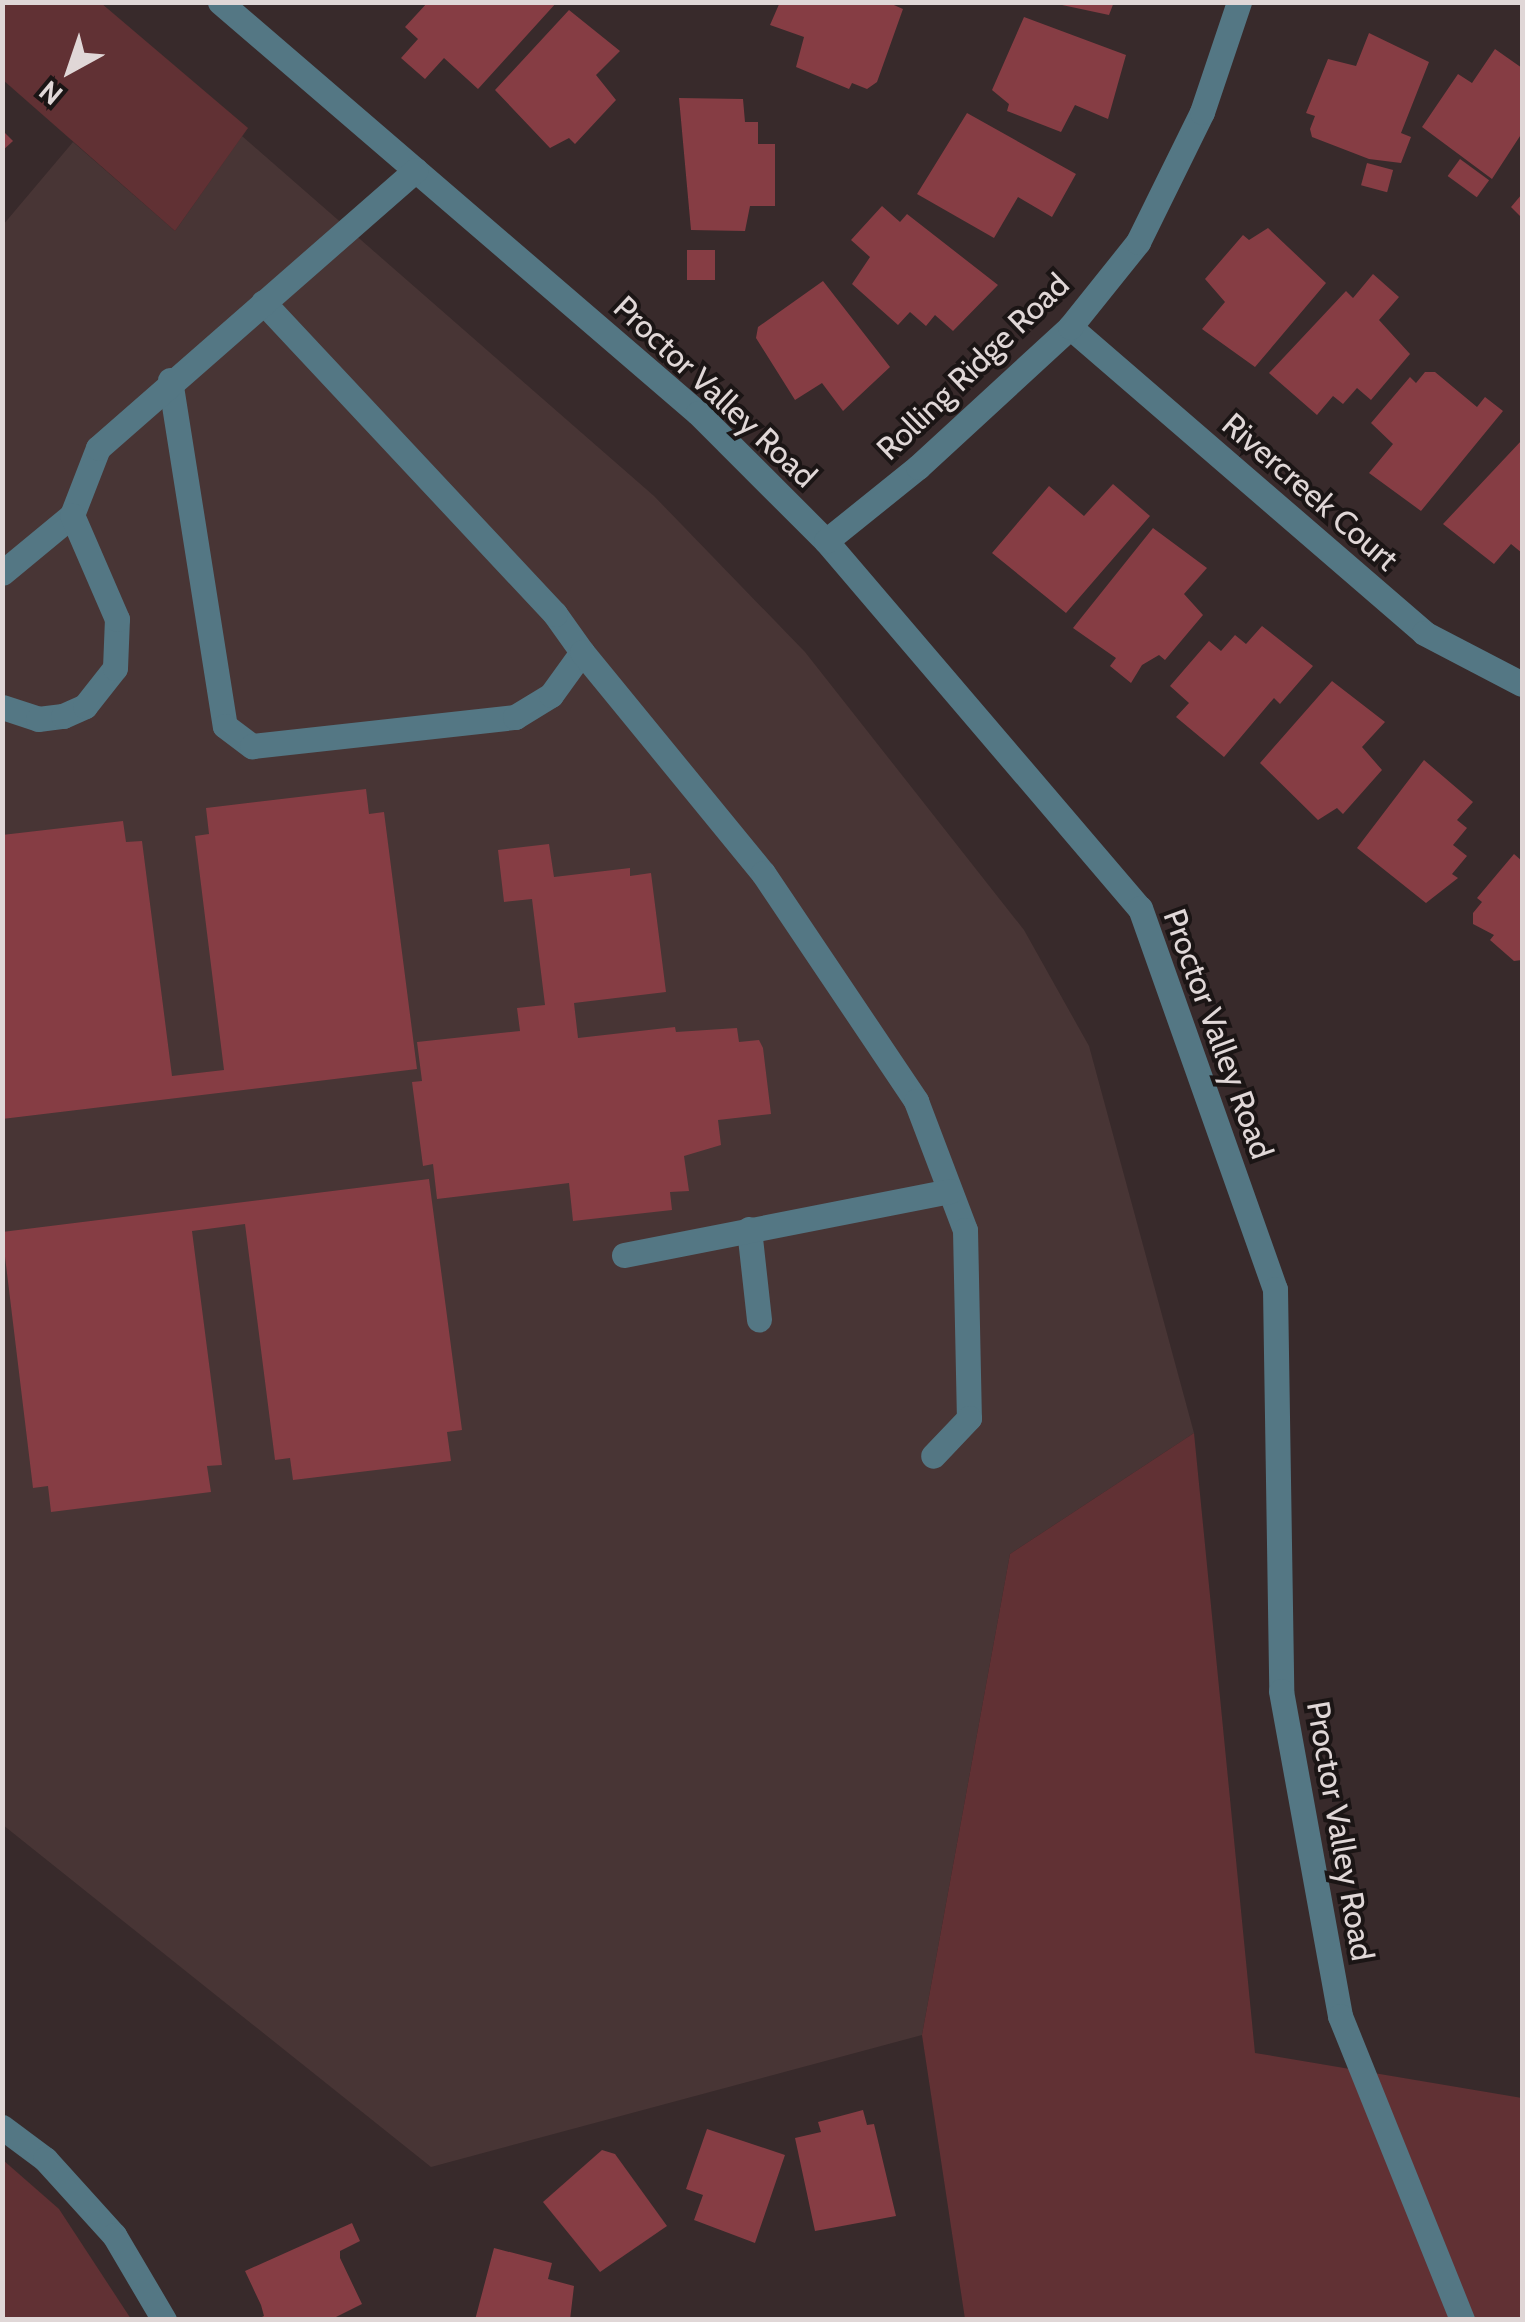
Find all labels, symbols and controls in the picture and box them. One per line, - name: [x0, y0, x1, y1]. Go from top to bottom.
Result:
- north arrow: [20, 20, 120, 120]
- text: N: [32, 74, 69, 112]
- street label: Rolling Ridge Road: [869, 266, 1077, 468]
- street label: Proctor Valley Road: [606, 288, 824, 496]
- street label: Rivercreek Court: [1214, 405, 1406, 579]
- street label: Proctor Valley Road: [1155, 904, 1281, 1164]
- street label: Proctor Valley Road: [1298, 1698, 1382, 1964]

